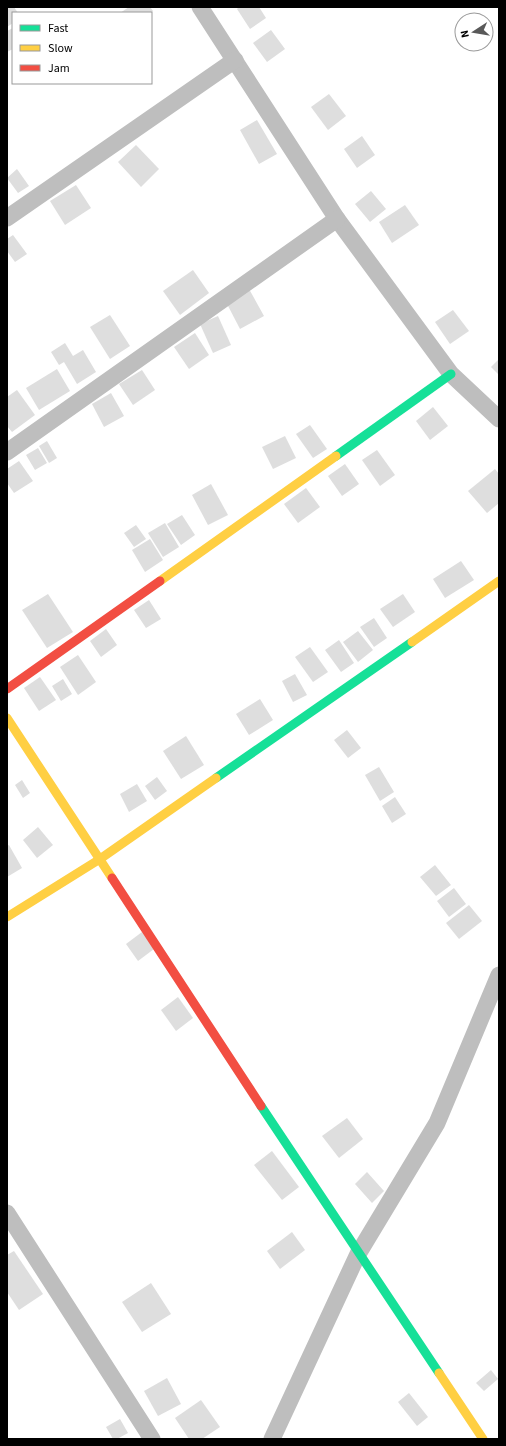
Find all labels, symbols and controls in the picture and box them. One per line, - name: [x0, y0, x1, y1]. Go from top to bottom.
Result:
- legend: [12, 12, 152, 84]
- north arrow: [454, 12, 494, 52]
- text: Fast: [48, 20, 68, 37]
- text: N: [457, 29, 473, 39]
- text: Slow: [48, 40, 73, 57]
- text: Jam: [48, 60, 70, 77]

